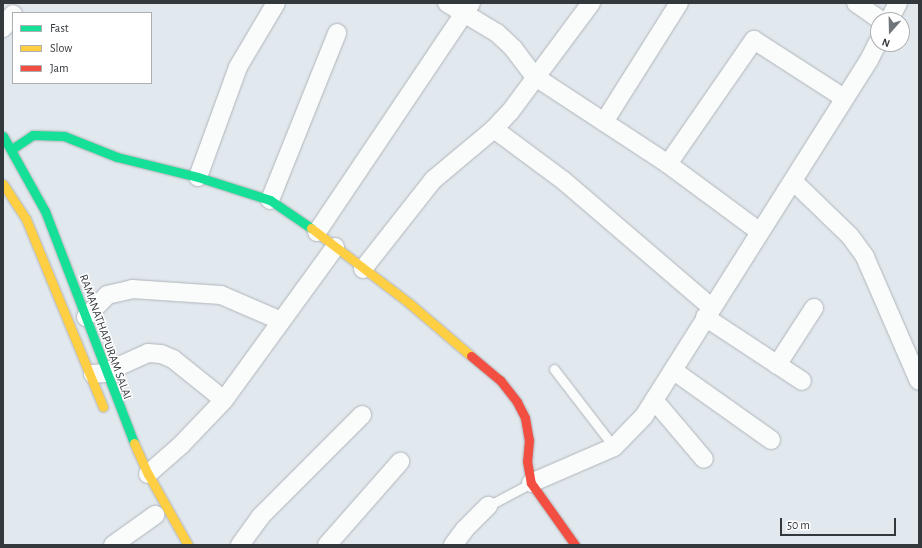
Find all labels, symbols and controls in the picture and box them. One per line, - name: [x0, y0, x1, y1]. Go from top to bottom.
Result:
- legend: [12, 12, 152, 84]
- north arrow: [870, 12, 910, 52]
- text: Fast: [50, 22, 69, 34]
- text: N: [881, 36, 892, 49]
- text: Slow: [50, 42, 72, 54]
- text: Jam: [50, 62, 69, 74]
- street label: RAMANATHAPURAM SALAI: [76, 273, 134, 401]
- scale bar: [782, 510, 898, 536]
- text: 50 m: [787, 519, 810, 531]

